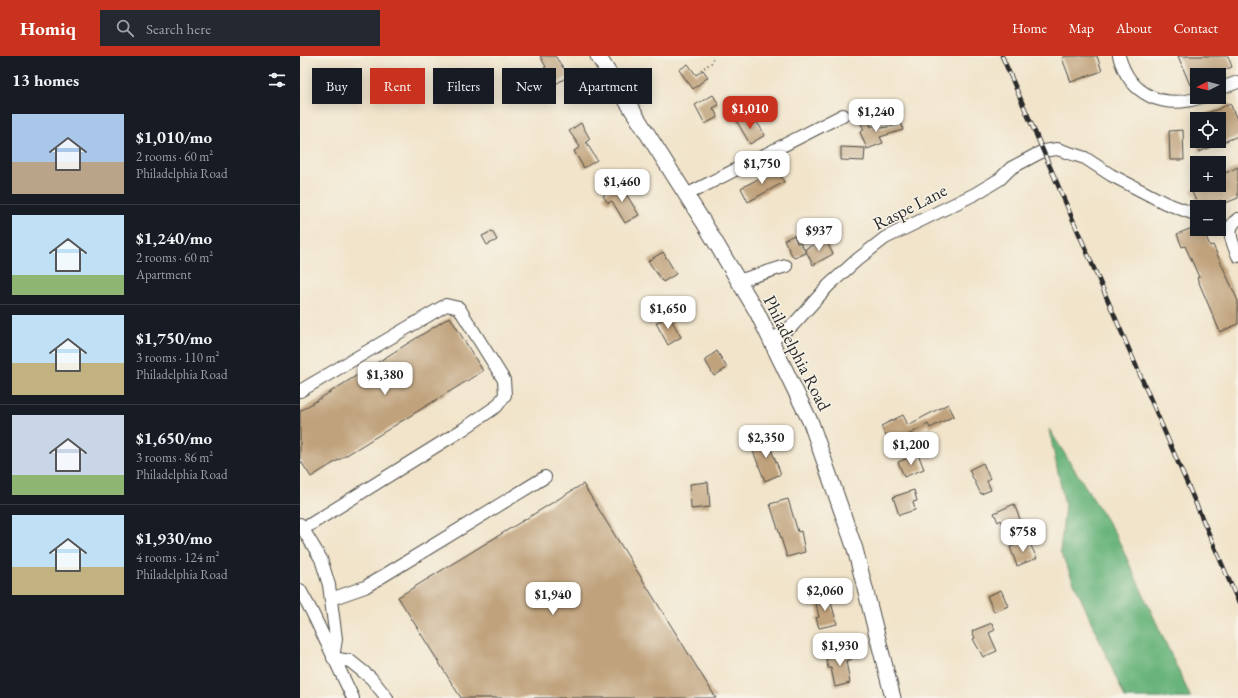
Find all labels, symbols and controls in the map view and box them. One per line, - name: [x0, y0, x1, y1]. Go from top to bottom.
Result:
- search box: [100, 10, 380, 46]
- text: Homiq: [20, 16, 76, 41]
- icon: search: [114, 17, 136, 39]
- text: Search here: [146, 19, 211, 38]
- text: Home: [1012, 19, 1047, 37]
- text: Map: [1069, 19, 1094, 37]
- text: About: [1116, 19, 1152, 37]
- text: Contact: [1174, 19, 1218, 37]
- chip: Buy: [312, 68, 362, 104]
- chip: Rent: [370, 68, 425, 104]
- chip: Filters: [433, 68, 494, 104]
- chip: New: [502, 68, 556, 104]
- chip: Apartment: [564, 68, 652, 104]
- north arrow: [1190, 68, 1226, 104]
- map controls: [1190, 68, 1226, 236]
- text: 13 homes: [12, 69, 79, 91]
- icon: filters: [266, 69, 288, 91]
- pin: $1,010: [717, 96, 783, 130]
- pin: $1,240: [843, 99, 909, 133]
- text: $1,010: [732, 100, 768, 117]
- text: $1,240: [858, 103, 894, 120]
- button: locate: [1190, 112, 1226, 148]
- text: $1,010/mo: [136, 126, 212, 148]
- icon: home: [44, 130, 92, 178]
- text: 2 rooms · 60 m²: [136, 148, 213, 165]
- pin: $1,750: [729, 151, 795, 185]
- text: $1,750: [744, 155, 780, 172]
- button: +: [1190, 156, 1226, 192]
- text: Philadelphia Road: [136, 165, 228, 182]
- pin: $1,460: [589, 169, 655, 203]
- text: $1,460: [604, 173, 640, 190]
- street label: Raspe Lane: [869, 178, 951, 235]
- button: −: [1190, 200, 1226, 236]
- pin: $937: [795, 218, 843, 252]
- text: $937: [806, 222, 832, 239]
- text: $1,240/mo: [136, 227, 212, 249]
- icon: home: [44, 231, 92, 279]
- text: 2 rooms · 60 m²: [136, 249, 213, 266]
- text: Apartment: [136, 266, 191, 283]
- street label: Philadelphia Road: [758, 291, 837, 415]
- pin: $1,650: [635, 296, 701, 330]
- text: $1,650: [650, 300, 686, 317]
- text: $1,750/mo: [136, 327, 212, 349]
- icon: home: [44, 331, 92, 379]
- text: 3 rooms · 110 m²: [136, 349, 220, 366]
- pin: $1,380: [352, 362, 418, 396]
- text: Philadelphia Road: [136, 366, 228, 383]
- text: $1,380: [367, 366, 403, 383]
- pin: $2,350: [733, 425, 799, 459]
- text: $1,650/mo: [136, 427, 212, 449]
- text: $2,350: [748, 429, 784, 446]
- icon: home: [44, 431, 92, 479]
- pin: $1,200: [878, 432, 944, 466]
- text: $1,200: [893, 436, 929, 453]
- text: 3 rooms · 86 m²: [136, 449, 213, 466]
- text: Philadelphia Road: [136, 466, 228, 483]
- pin: $758: [999, 519, 1047, 553]
- text: $758: [1010, 523, 1036, 540]
- text: $1,930/mo: [136, 527, 212, 549]
- icon: home: [44, 531, 92, 579]
- text: 4 rooms · 124 m²: [136, 549, 220, 566]
- text: Philadelphia Road: [136, 566, 228, 583]
- pin: $2,060: [792, 578, 858, 612]
- pin: $1,940: [520, 582, 586, 616]
- text: $2,060: [807, 582, 843, 599]
- text: $1,940: [535, 586, 571, 603]
- pin: $1,930: [807, 633, 873, 667]
- text: $1,930: [822, 637, 858, 654]

